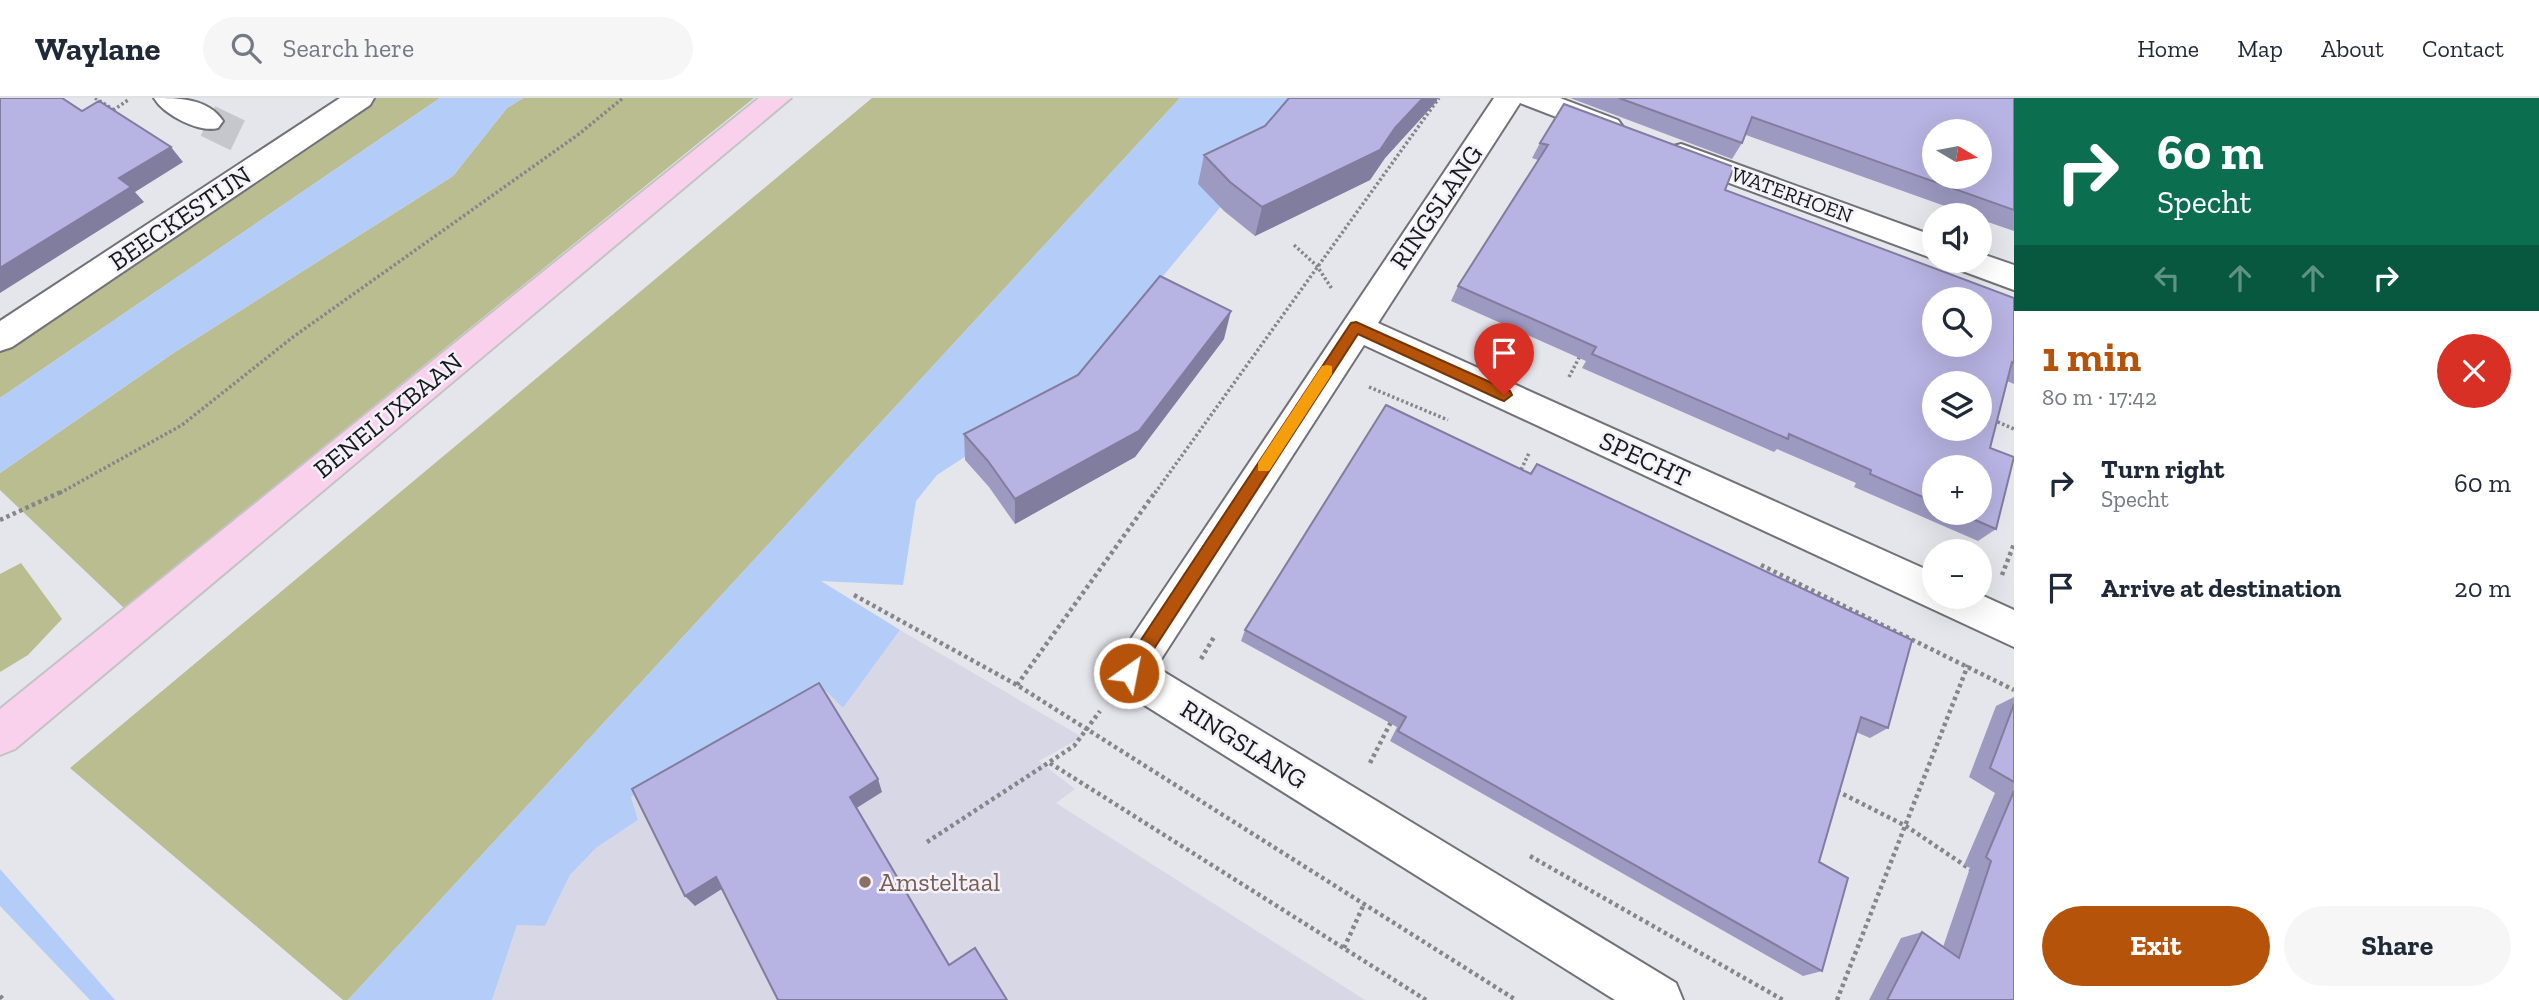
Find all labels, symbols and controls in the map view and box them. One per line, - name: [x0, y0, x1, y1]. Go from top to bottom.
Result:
- search box: [203, 17, 693, 80]
- text: Waylane: [35, 29, 161, 68]
- icon: search: [227, 29, 265, 67]
- text: Search here: [283, 32, 414, 64]
- text: Home: [2137, 34, 2199, 63]
- text: Map: [2237, 34, 2283, 63]
- text: About: [2321, 34, 2384, 63]
- text: Contact: [2422, 34, 2504, 63]
- north arrow: [1922, 119, 1992, 189]
- map controls: [1922, 119, 1992, 609]
- text: 60 m: [2157, 123, 2264, 182]
- icon: right: [2042, 126, 2133, 217]
- street label: RINGSLANG: [1383, 139, 1489, 275]
- street label: BEECKESTIJN: [103, 159, 257, 277]
- street label: WATERHOEN: [1728, 161, 1856, 228]
- text: Specht: [2157, 183, 2251, 221]
- button: sound: [1922, 203, 1992, 273]
- icon: left: [2148, 259, 2186, 297]
- icon: ahead: [2221, 259, 2259, 297]
- icon: ahead: [2294, 259, 2332, 297]
- icon: right: [2367, 259, 2405, 297]
- button: search: [1922, 287, 1992, 357]
- pin: [1474, 323, 1534, 395]
- text: 1 min: [2042, 331, 2141, 382]
- icon: arrive: [1485, 334, 1523, 372]
- button: close: [2437, 334, 2511, 408]
- street label: BENELUXBAAN: [307, 345, 469, 485]
- button: layers: [1922, 371, 1992, 441]
- text: 80 m · 17:42: [2042, 383, 2157, 411]
- street label: SPECHT: [1595, 424, 1695, 494]
- text: Turn right: [2101, 453, 2224, 485]
- button: +: [1922, 455, 1992, 525]
- icon: right: [2042, 464, 2080, 502]
- text: 60 m: [2454, 467, 2511, 499]
- text: Specht: [2101, 485, 2169, 513]
- button: −: [1922, 539, 1992, 609]
- icon: arrive: [2042, 569, 2080, 607]
- text: Arrive at destination: [2101, 572, 2341, 604]
- text: 20 m: [2454, 572, 2511, 604]
- position arrow: [1092, 636, 1166, 710]
- street label: RINGSLANG: [1175, 693, 1313, 795]
- place label: Amsteltaal: [879, 866, 1000, 898]
- marker: Amsteltaal: [857, 874, 873, 890]
- button: Exit: [2042, 906, 2270, 986]
- button: Share: [2284, 906, 2511, 986]

